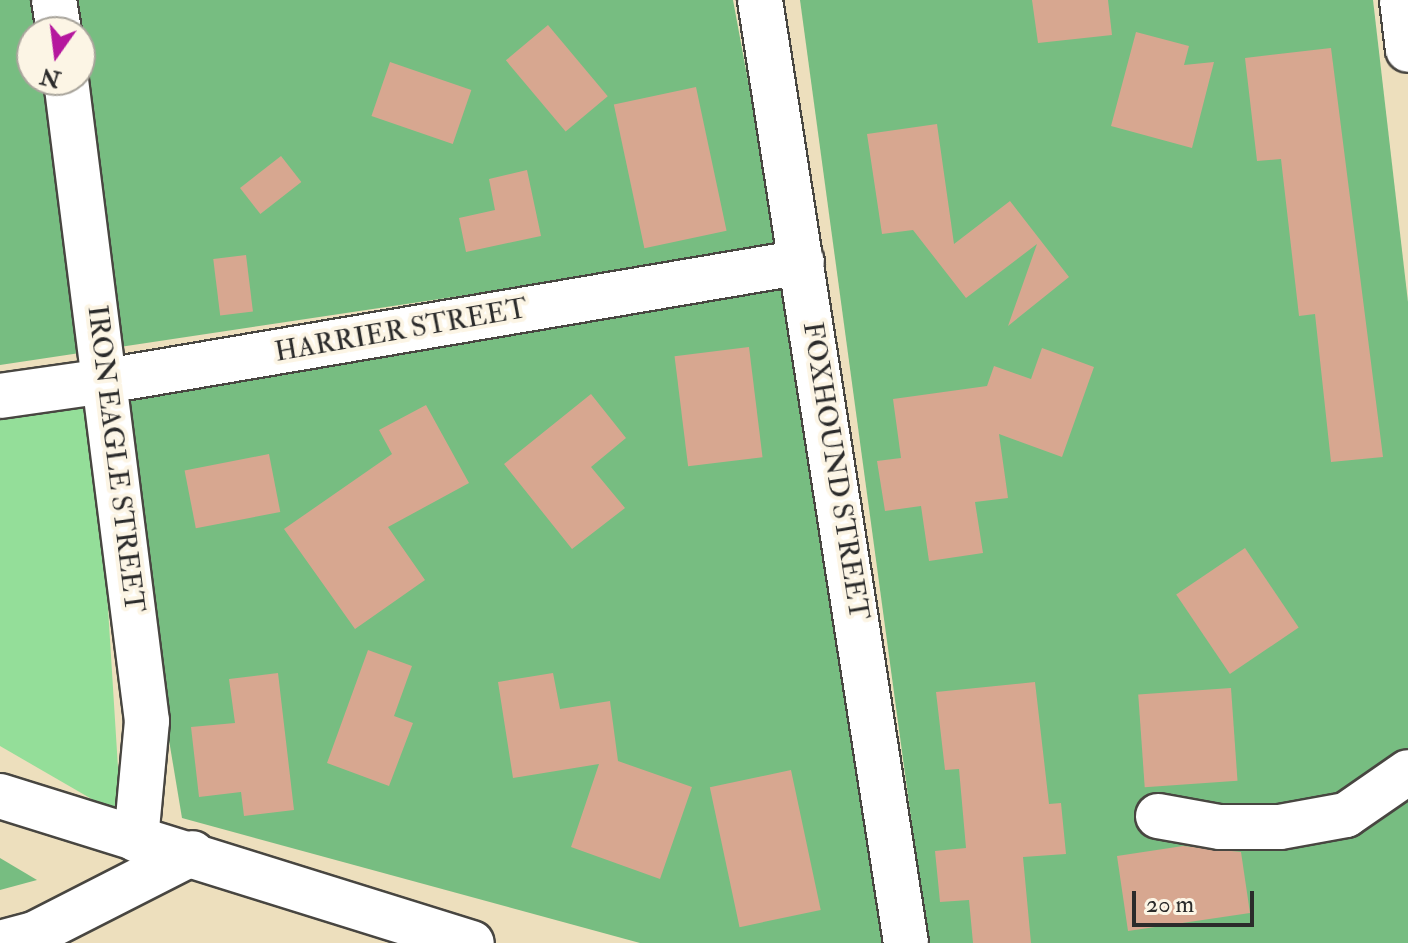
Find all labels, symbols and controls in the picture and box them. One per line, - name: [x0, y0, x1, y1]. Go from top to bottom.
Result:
- north arrow: [16, 16, 96, 96]
- text: N: [38, 61, 64, 93]
- street label: HARRIER STREET: [272, 292, 530, 370]
- street label: IRON EAGLE STREET: [79, 304, 151, 614]
- street label: FOXHOUND STREET: [795, 320, 875, 622]
- scale bar: [1136, 875, 1258, 925]
- text: 20 m: [1146, 889, 1194, 920]

